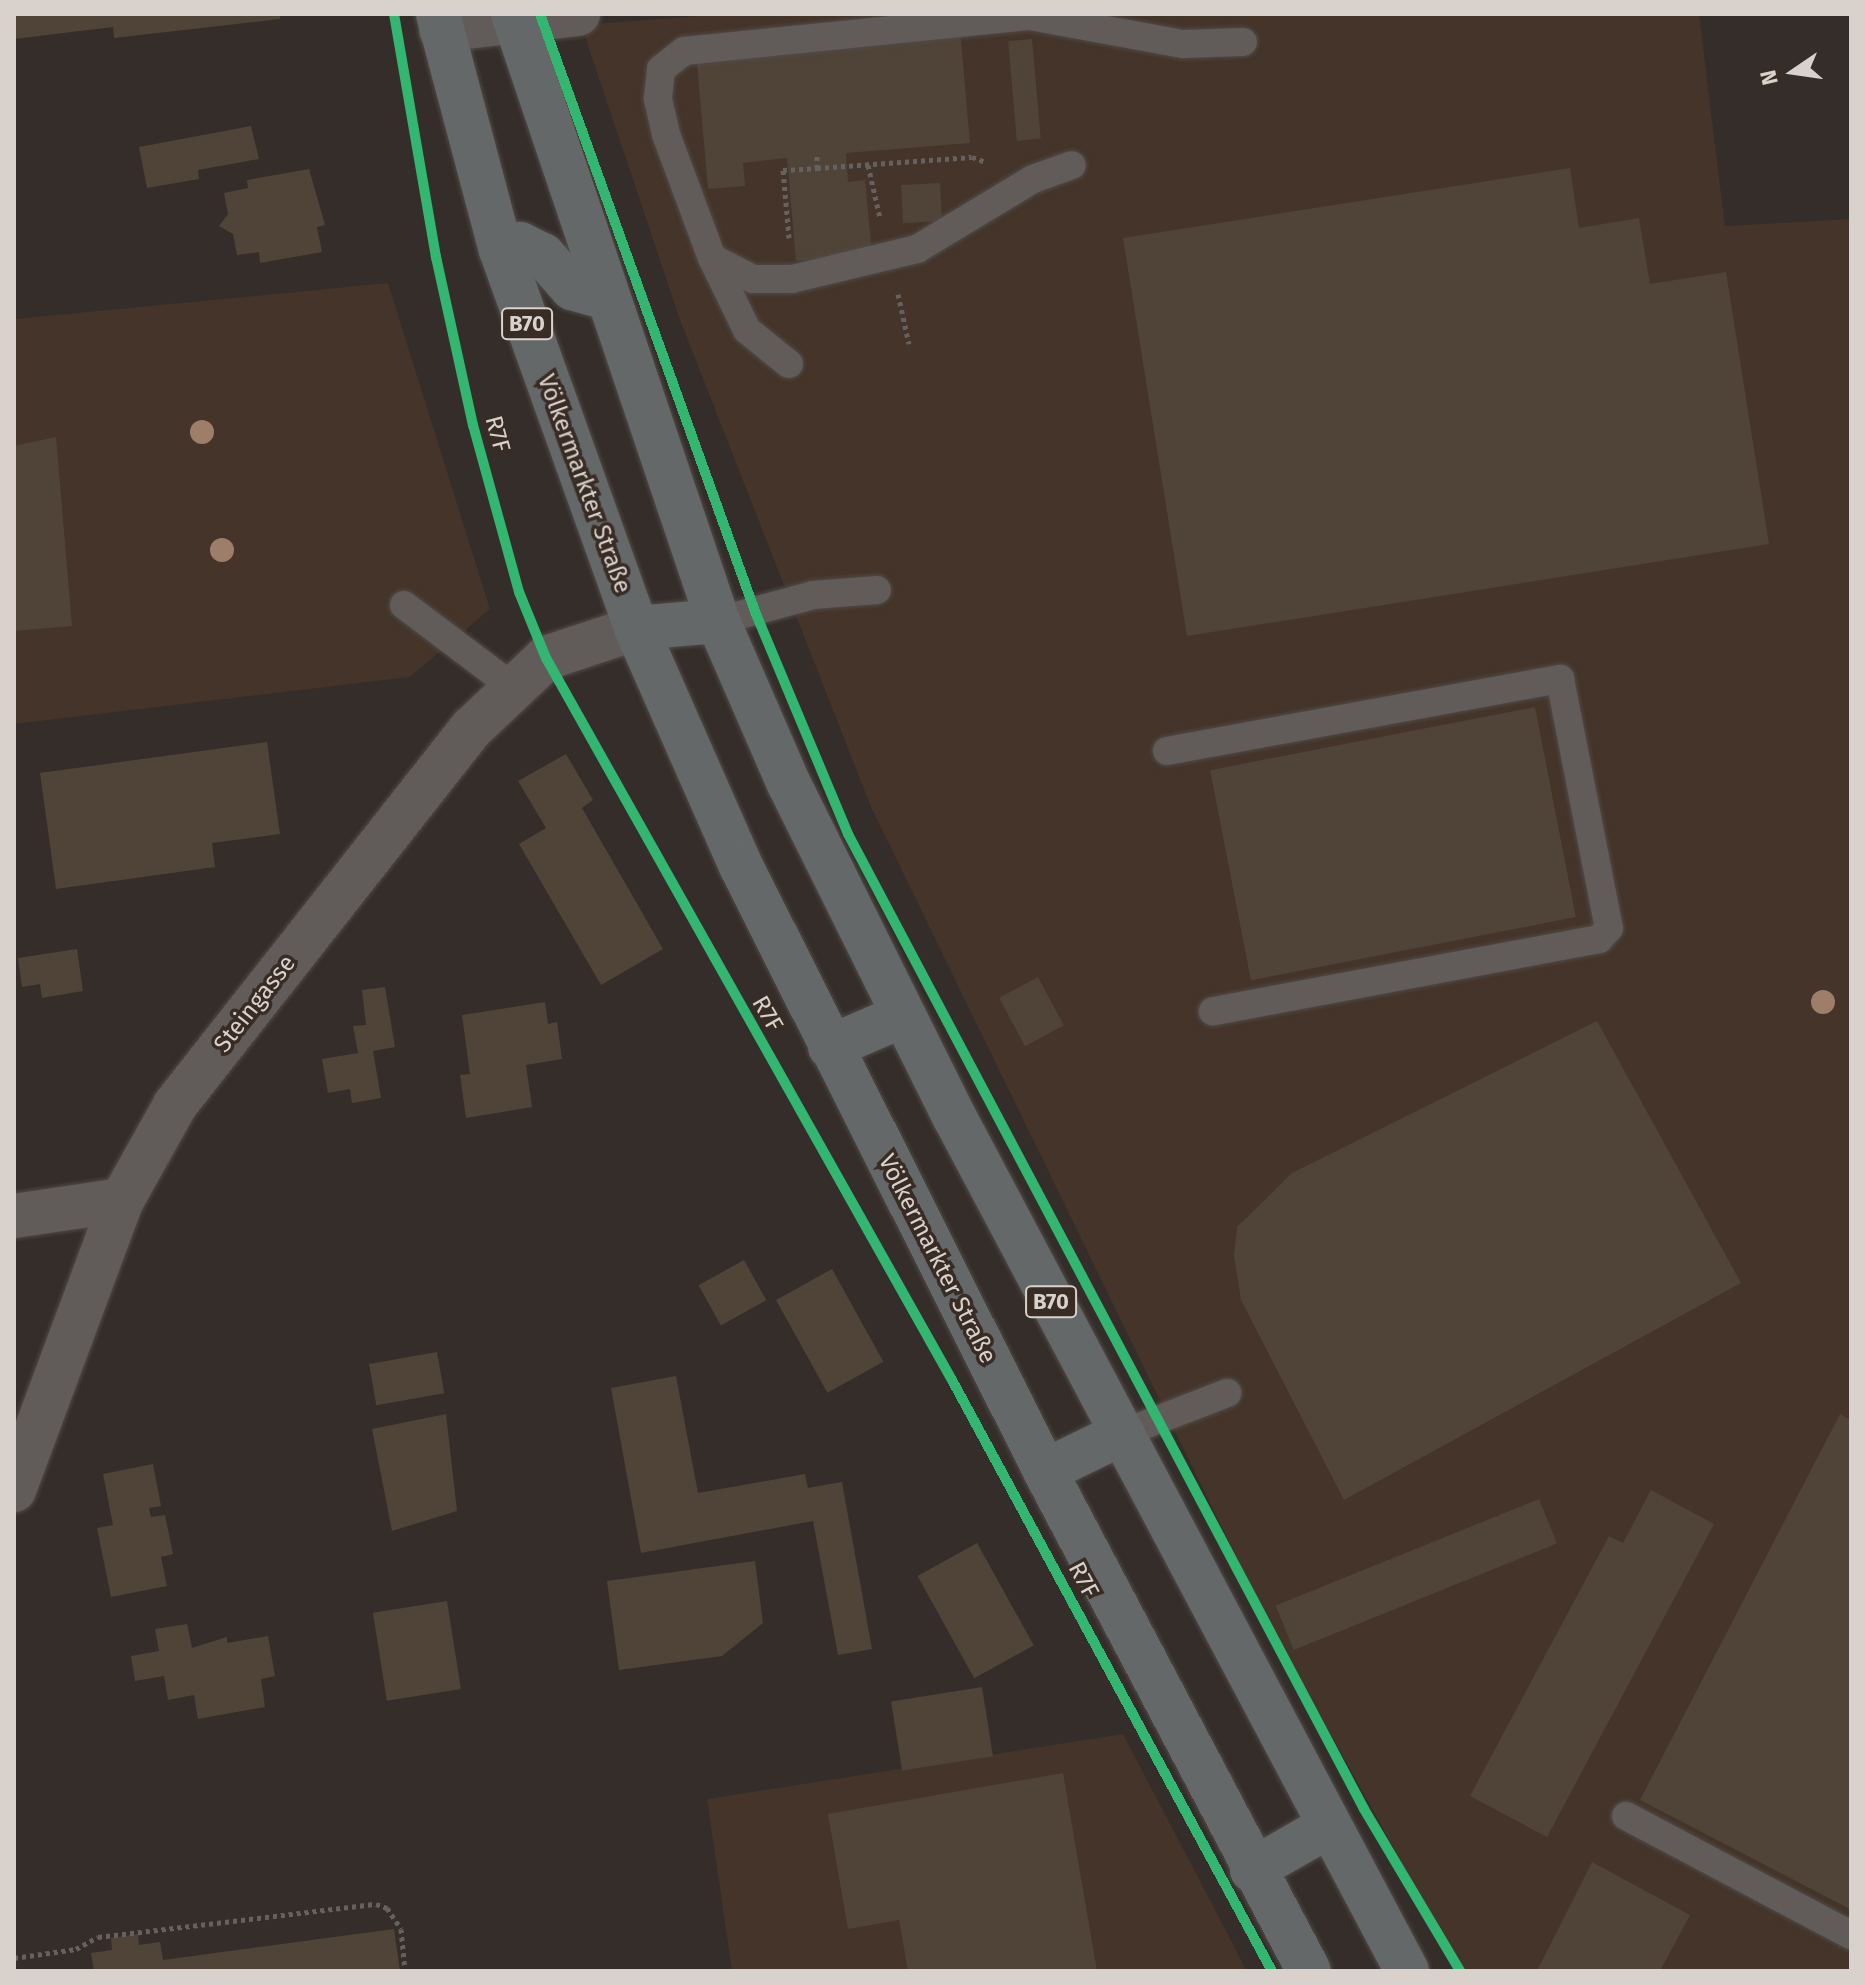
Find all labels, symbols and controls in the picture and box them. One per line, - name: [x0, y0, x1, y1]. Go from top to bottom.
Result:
- north arrow: [1753, 32, 1833, 112]
- text: N: [1754, 67, 1784, 88]
- road number: B70: [501, 306, 553, 342]
- street label: Völkermarkter Straße: [531, 371, 637, 597]
- street label: R7F: [478, 413, 516, 455]
- street label: Steingasse: [208, 950, 302, 1058]
- street label: R7F: [745, 991, 789, 1037]
- street label: Völkermarkter Straße: [872, 1150, 1002, 1368]
- road number: B70: [1025, 1284, 1077, 1320]
- street label: R7F: [1062, 1557, 1104, 1603]

